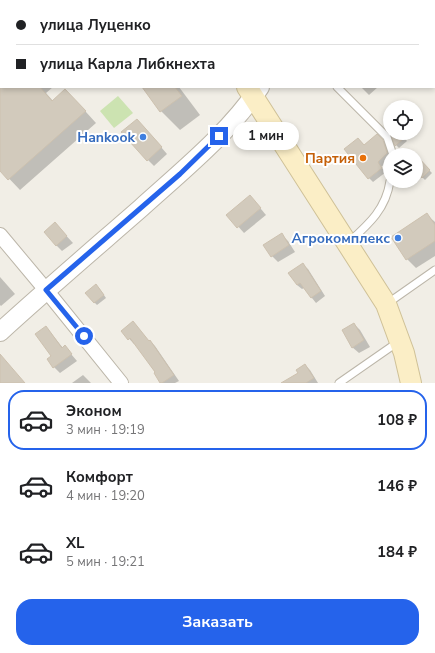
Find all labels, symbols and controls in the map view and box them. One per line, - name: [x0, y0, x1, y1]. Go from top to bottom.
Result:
- text: улица Луценко: [40, 15, 151, 35]
- text: улица Карла Либкнехта: [40, 54, 215, 74]
- map controls: [383, 100, 423, 188]
- button: locate: [383, 100, 423, 140]
- callout: 1 мин: [233, 122, 299, 150]
- route end: [210, 127, 228, 145]
- text: 1 мин: [248, 127, 284, 145]
- place label: Hankook: [77, 128, 135, 147]
- marker: Hankook: [138, 132, 148, 142]
- button: layers: [383, 148, 423, 188]
- place label: Партия: [305, 149, 355, 168]
- marker: Партия: [358, 153, 368, 163]
- place label: Агрокомплекс: [291, 229, 390, 248]
- marker: Агрокомплекс: [393, 233, 403, 243]
- route start: [75, 327, 93, 345]
- text: Эконом: [66, 401, 122, 421]
- icon: car: [18, 402, 54, 438]
- text: 108 ₽: [377, 410, 417, 430]
- text: 3 мин · 19:19: [66, 421, 145, 439]
- text: Комфорт: [66, 467, 133, 487]
- icon: car: [18, 468, 54, 504]
- text: 146 ₽: [377, 476, 417, 496]
- text: 4 мин · 19:20: [66, 487, 145, 505]
- text: XL: [66, 533, 85, 553]
- icon: car: [18, 534, 54, 570]
- text: 184 ₽: [377, 542, 417, 562]
- text: 5 мин · 19:21: [66, 553, 145, 571]
- button: Заказать: [16, 599, 419, 645]

